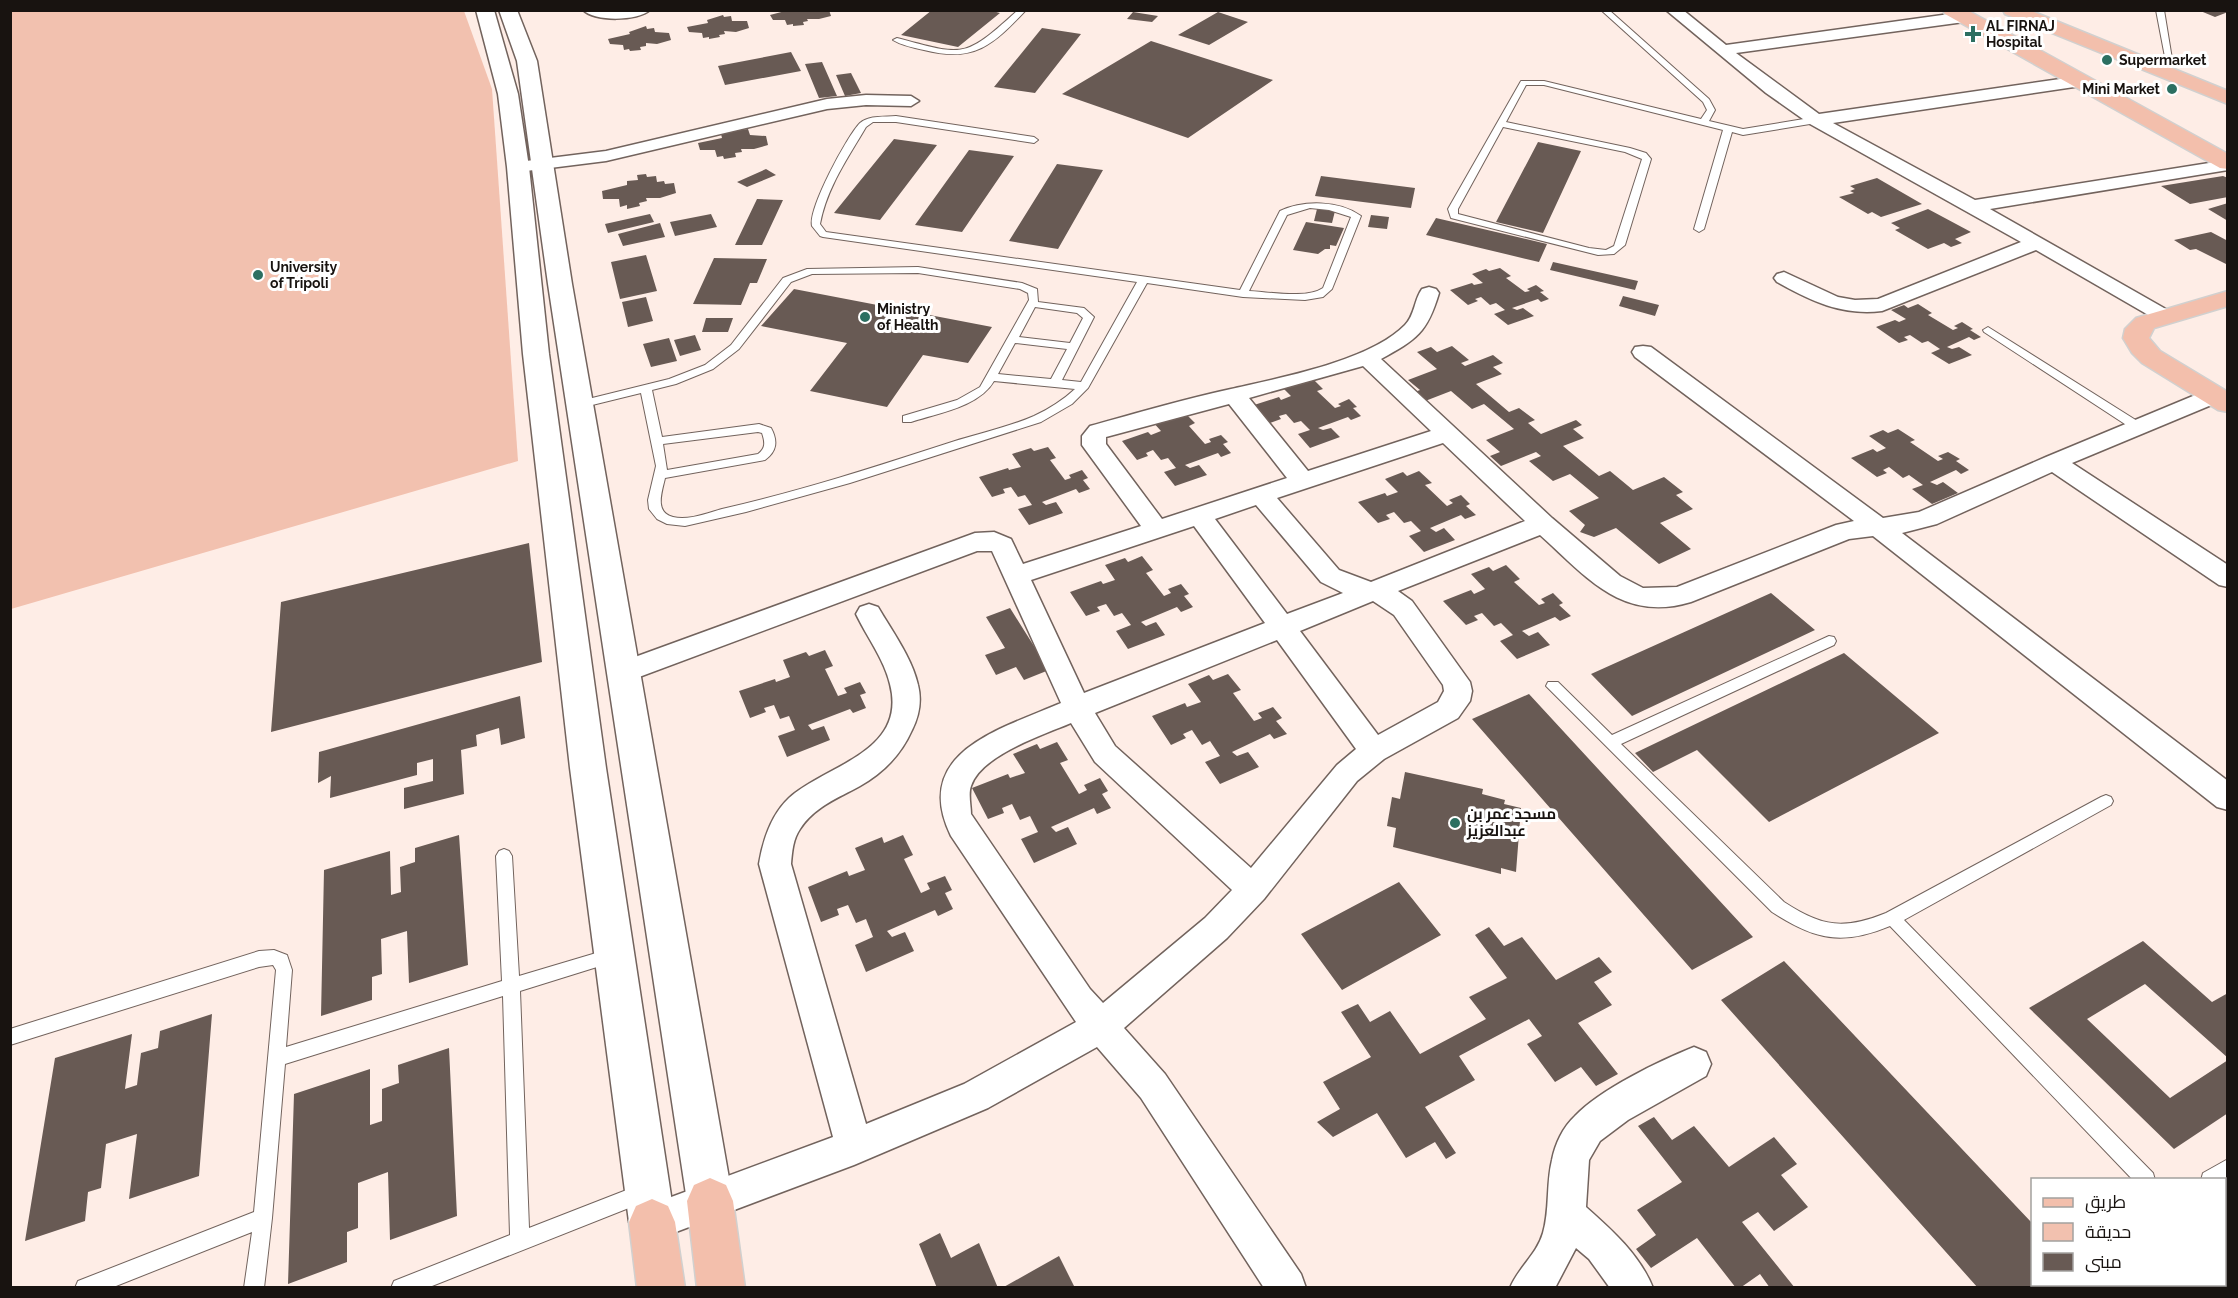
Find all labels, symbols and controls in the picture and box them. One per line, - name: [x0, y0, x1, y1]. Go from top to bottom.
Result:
- place label: AL FIRNAJ Hospital: [1986, 18, 2055, 50]
- marker: AL FIRNAJ Hospital: [1964, 25, 1982, 43]
- place label: Supermarket: [2119, 52, 2207, 68]
- marker: Supermarket: [2100, 53, 2114, 67]
- place label: Mini Market: [2082, 81, 2161, 97]
- marker: Mini Market: [2165, 82, 2179, 96]
- place label: University of Tripoli: [270, 259, 337, 291]
- marker: University of Tripoli: [251, 268, 265, 282]
- place label: Ministry of Health: [877, 301, 939, 333]
- marker: Ministry of Health: [858, 310, 872, 324]
- place label: مسجد عمر بن عبدالعزيز: [1466, 805, 1556, 840]
- marker: مسجد عمر بن عبدالعزيز: [1448, 816, 1462, 830]
- legend: [2031, 1178, 2226, 1286]
- text: طريق: [2085, 1191, 2126, 1214]
- text: حديقة: [2085, 1221, 2131, 1242]
- text: مبنى: [2085, 1251, 2122, 1273]

